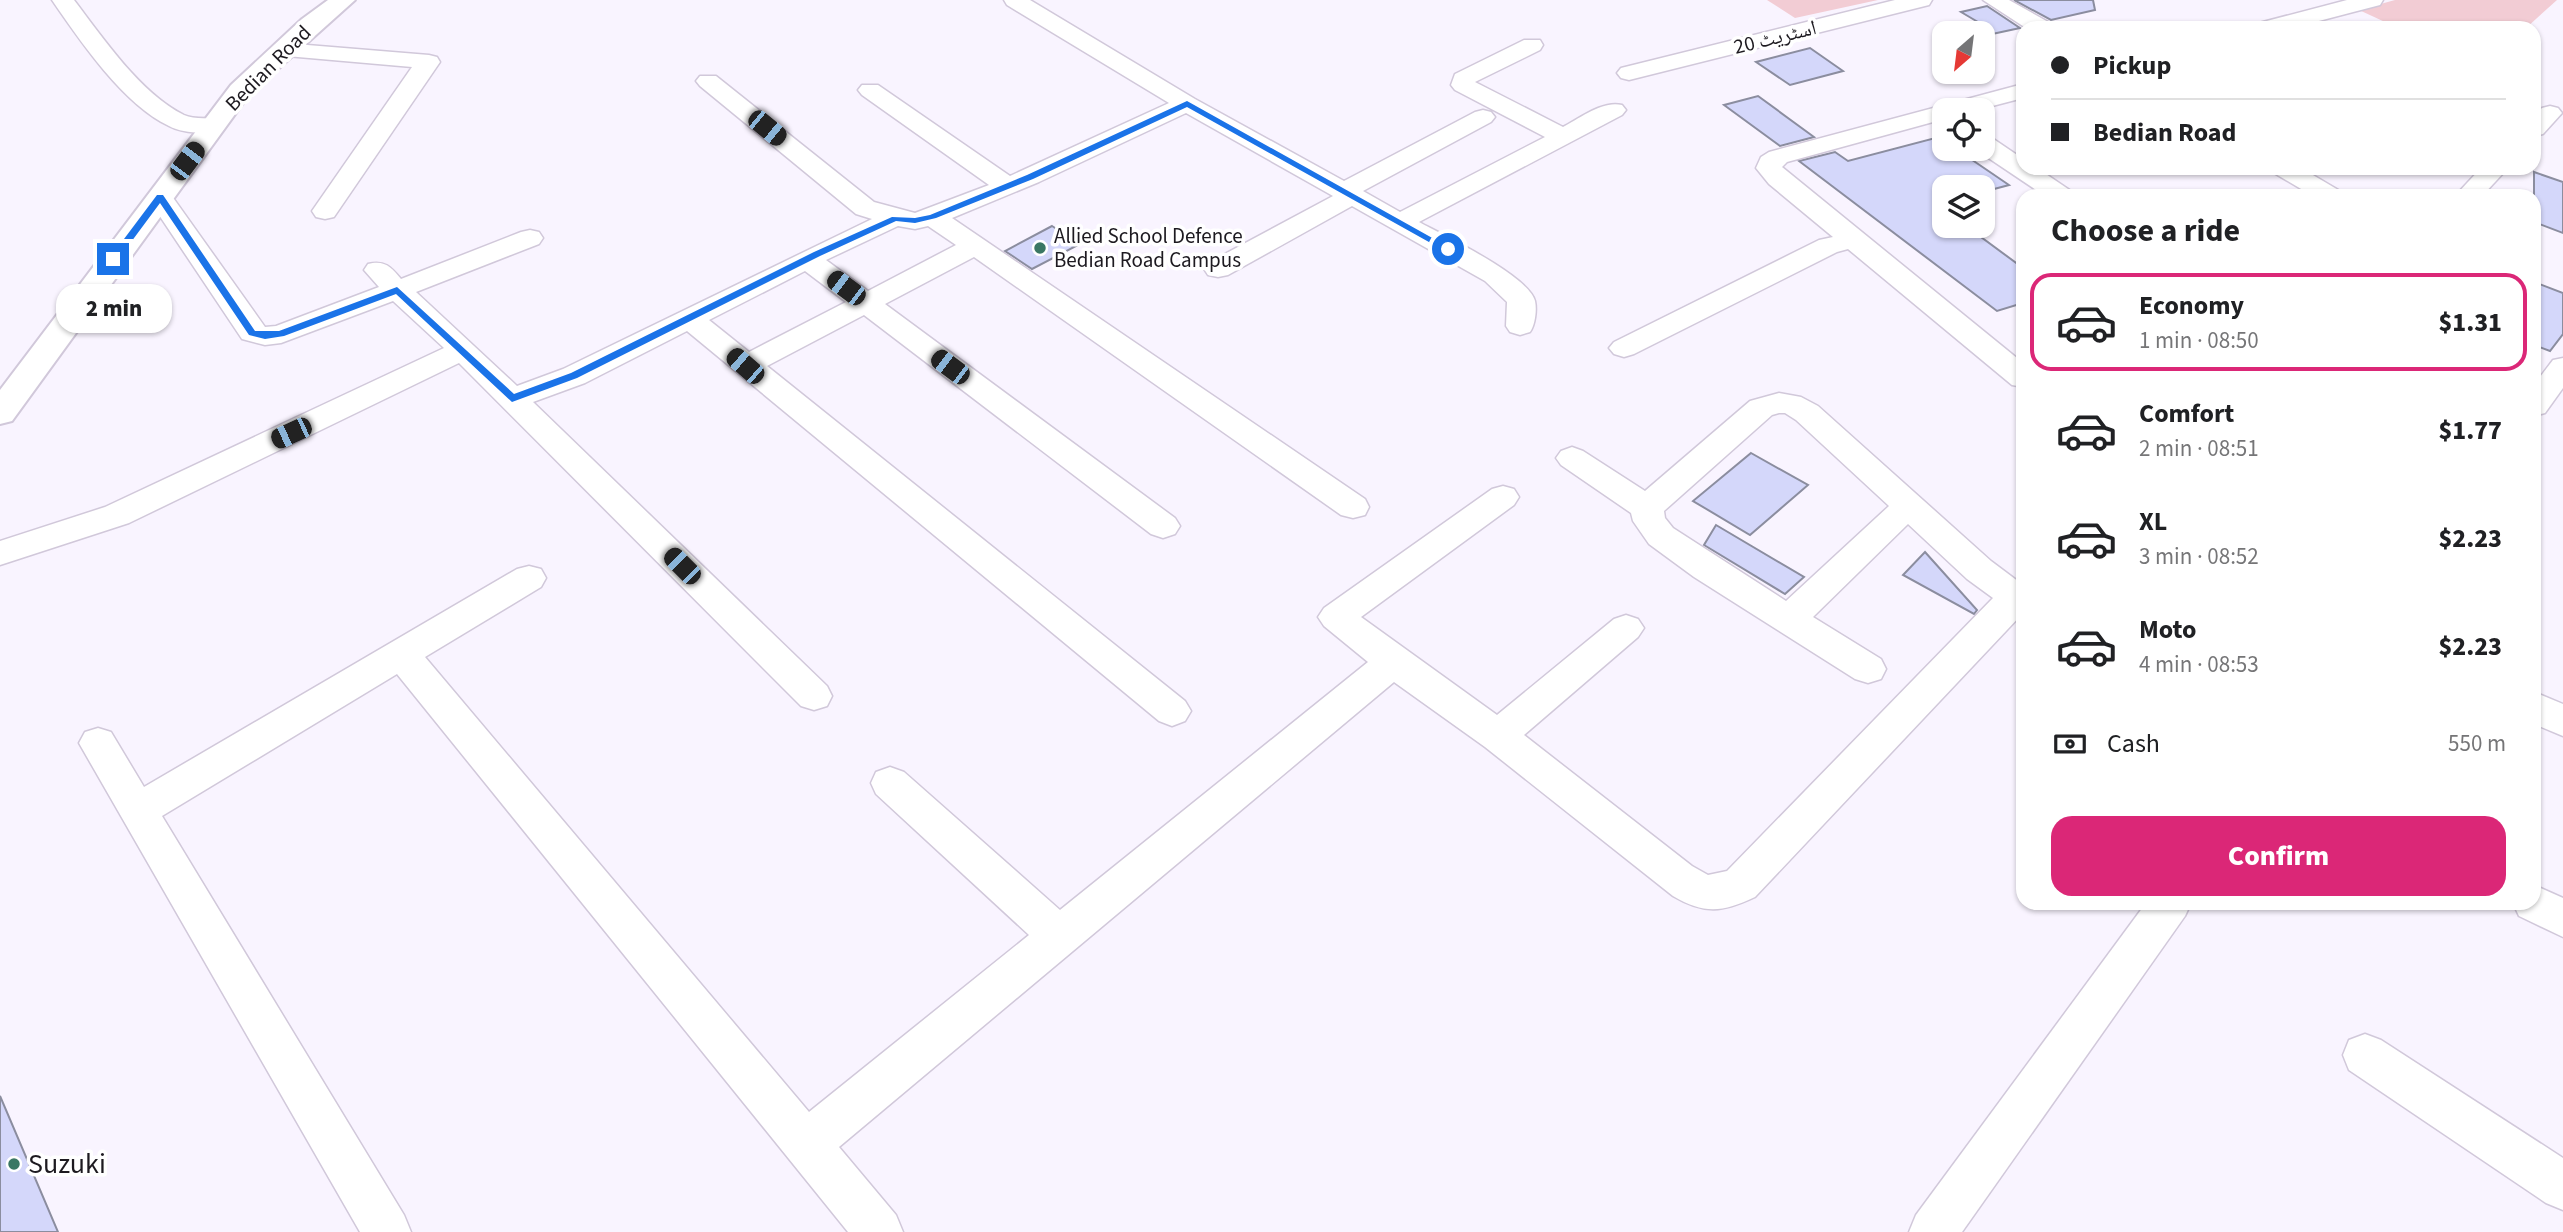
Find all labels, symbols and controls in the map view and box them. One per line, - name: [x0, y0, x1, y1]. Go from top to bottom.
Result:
- street label: اسٹریٹ 20: [1730, 12, 1820, 62]
- street label: Bedian Road: [218, 18, 318, 118]
- north arrow: [1932, 21, 1995, 84]
- map controls: [1932, 21, 1995, 238]
- text: Pickup: [2093, 47, 2171, 84]
- button: locate: [1932, 98, 1995, 161]
- car: [745, 107, 790, 149]
- text: Bedian Road: [2093, 114, 2236, 151]
- car: [166, 138, 209, 184]
- button: layers: [1932, 175, 1995, 238]
- text: Choose a ride: [2051, 208, 2240, 254]
- place label: Allied School Defence Bedian Road Campus: [1054, 221, 1243, 275]
- route start: [1432, 233, 1464, 265]
- marker: Allied School Defence Bedian Road Campus: [1032, 240, 1048, 256]
- route end: [97, 243, 129, 275]
- car: [823, 267, 870, 309]
- callout: 2 min: [55, 284, 171, 332]
- text: Economy: [2139, 287, 2244, 324]
- icon: car: [2055, 291, 2118, 354]
- text: 2 min: [86, 292, 142, 325]
- text: $1.31: [2438, 304, 2502, 341]
- text: 1 min · 08:50: [2139, 324, 2259, 357]
- car: [723, 344, 768, 388]
- car: [927, 346, 974, 388]
- text: Comfort: [2139, 395, 2234, 432]
- icon: car: [2055, 399, 2118, 462]
- text: $1.77: [2438, 412, 2502, 449]
- car: [268, 415, 315, 451]
- text: 2 min · 08:51: [2139, 432, 2259, 465]
- text: XL: [2139, 503, 2167, 540]
- icon: car: [2055, 507, 2118, 570]
- text: $2.23: [2438, 520, 2502, 557]
- text: 3 min · 08:52: [2139, 540, 2259, 573]
- car: [660, 544, 705, 588]
- text: Moto: [2139, 611, 2196, 648]
- icon: car: [2055, 615, 2118, 678]
- text: $2.23: [2438, 628, 2502, 665]
- text: 4 min · 08:53: [2139, 648, 2259, 681]
- icon: cash: [2051, 725, 2089, 763]
- text: Cash: [2107, 725, 2160, 762]
- text: 550 m: [2448, 727, 2506, 760]
- button: Confirm: [2051, 816, 2506, 896]
- place label: Suzuki: [28, 1144, 106, 1184]
- marker: Suzuki: [6, 1156, 22, 1172]

